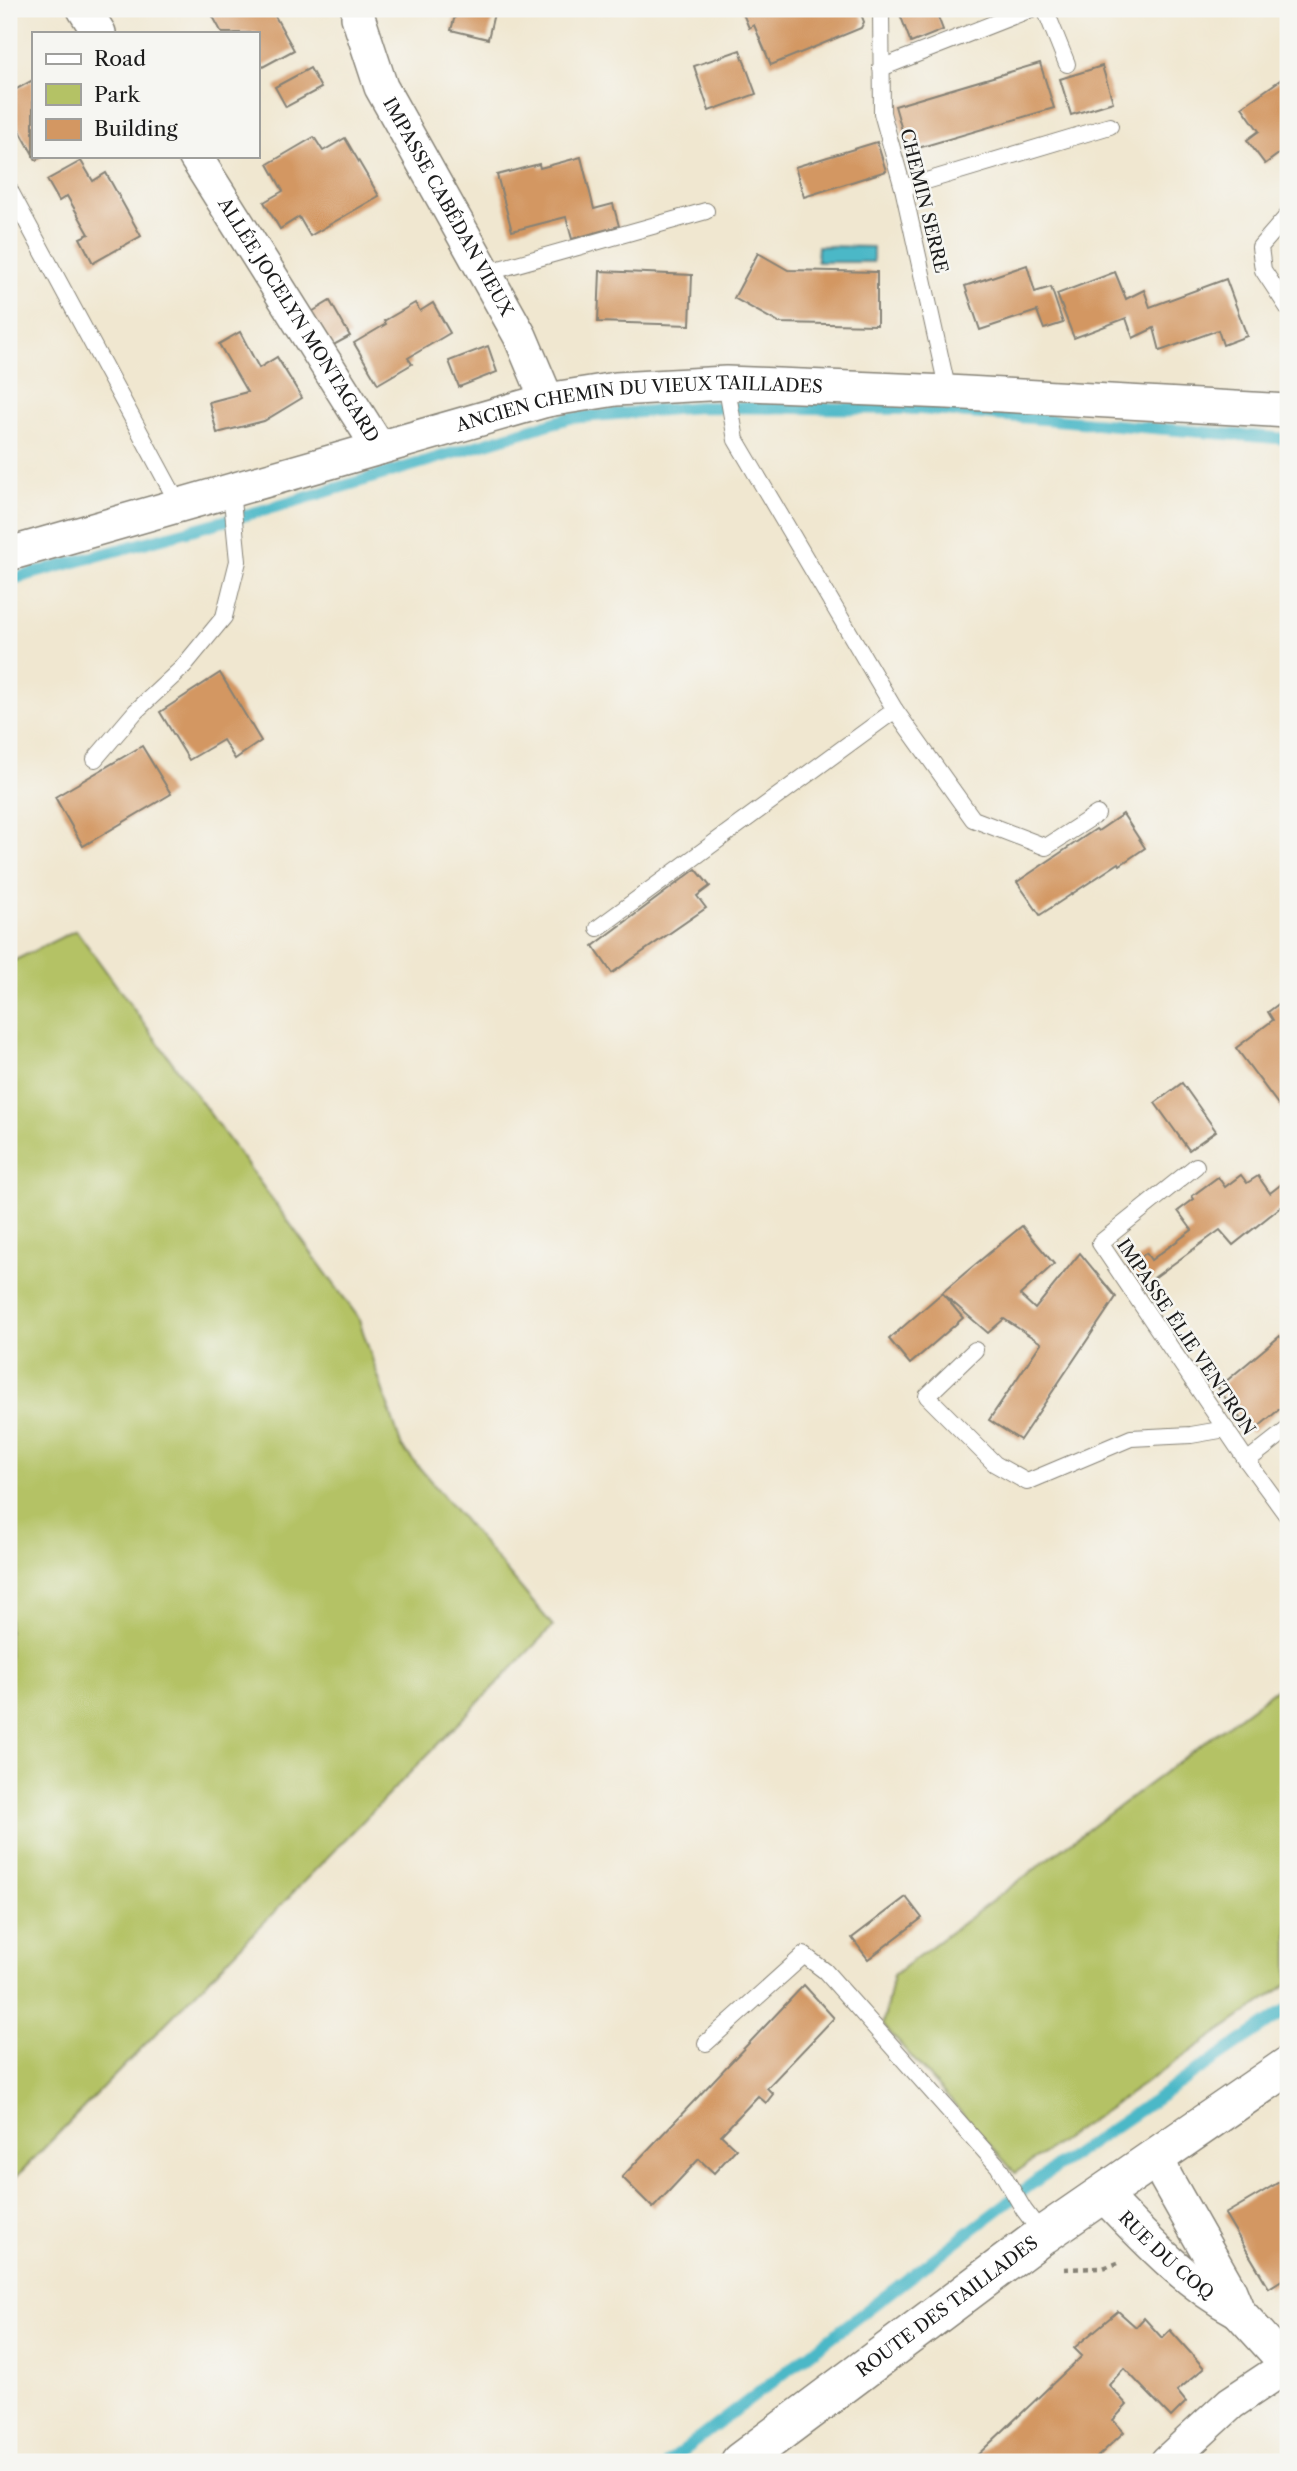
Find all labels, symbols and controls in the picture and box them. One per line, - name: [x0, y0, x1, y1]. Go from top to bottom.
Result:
- legend: [32, 32, 259, 158]
- text: Road: [94, 46, 146, 71]
- text: Park: [94, 82, 140, 107]
- street label: IMPASSE CABÉDAN VIEUX: [378, 94, 518, 321]
- text: Building: [94, 116, 179, 141]
- street label: CHEMIN SERRE: [895, 126, 953, 276]
- street label: ALLÉE JOCELYN MONTAGARD: [213, 193, 384, 447]
- street label: ANCIEN CHEMIN DU VIEUX TAILLADES: [453, 372, 823, 437]
- street label: IMPASSE ÉLIE VENTRON: [1112, 1234, 1261, 1439]
- street label: RUE DU COQ: [1114, 2207, 1218, 2304]
- street label: ROUTE DES TAILLADES: [852, 2232, 1042, 2382]

